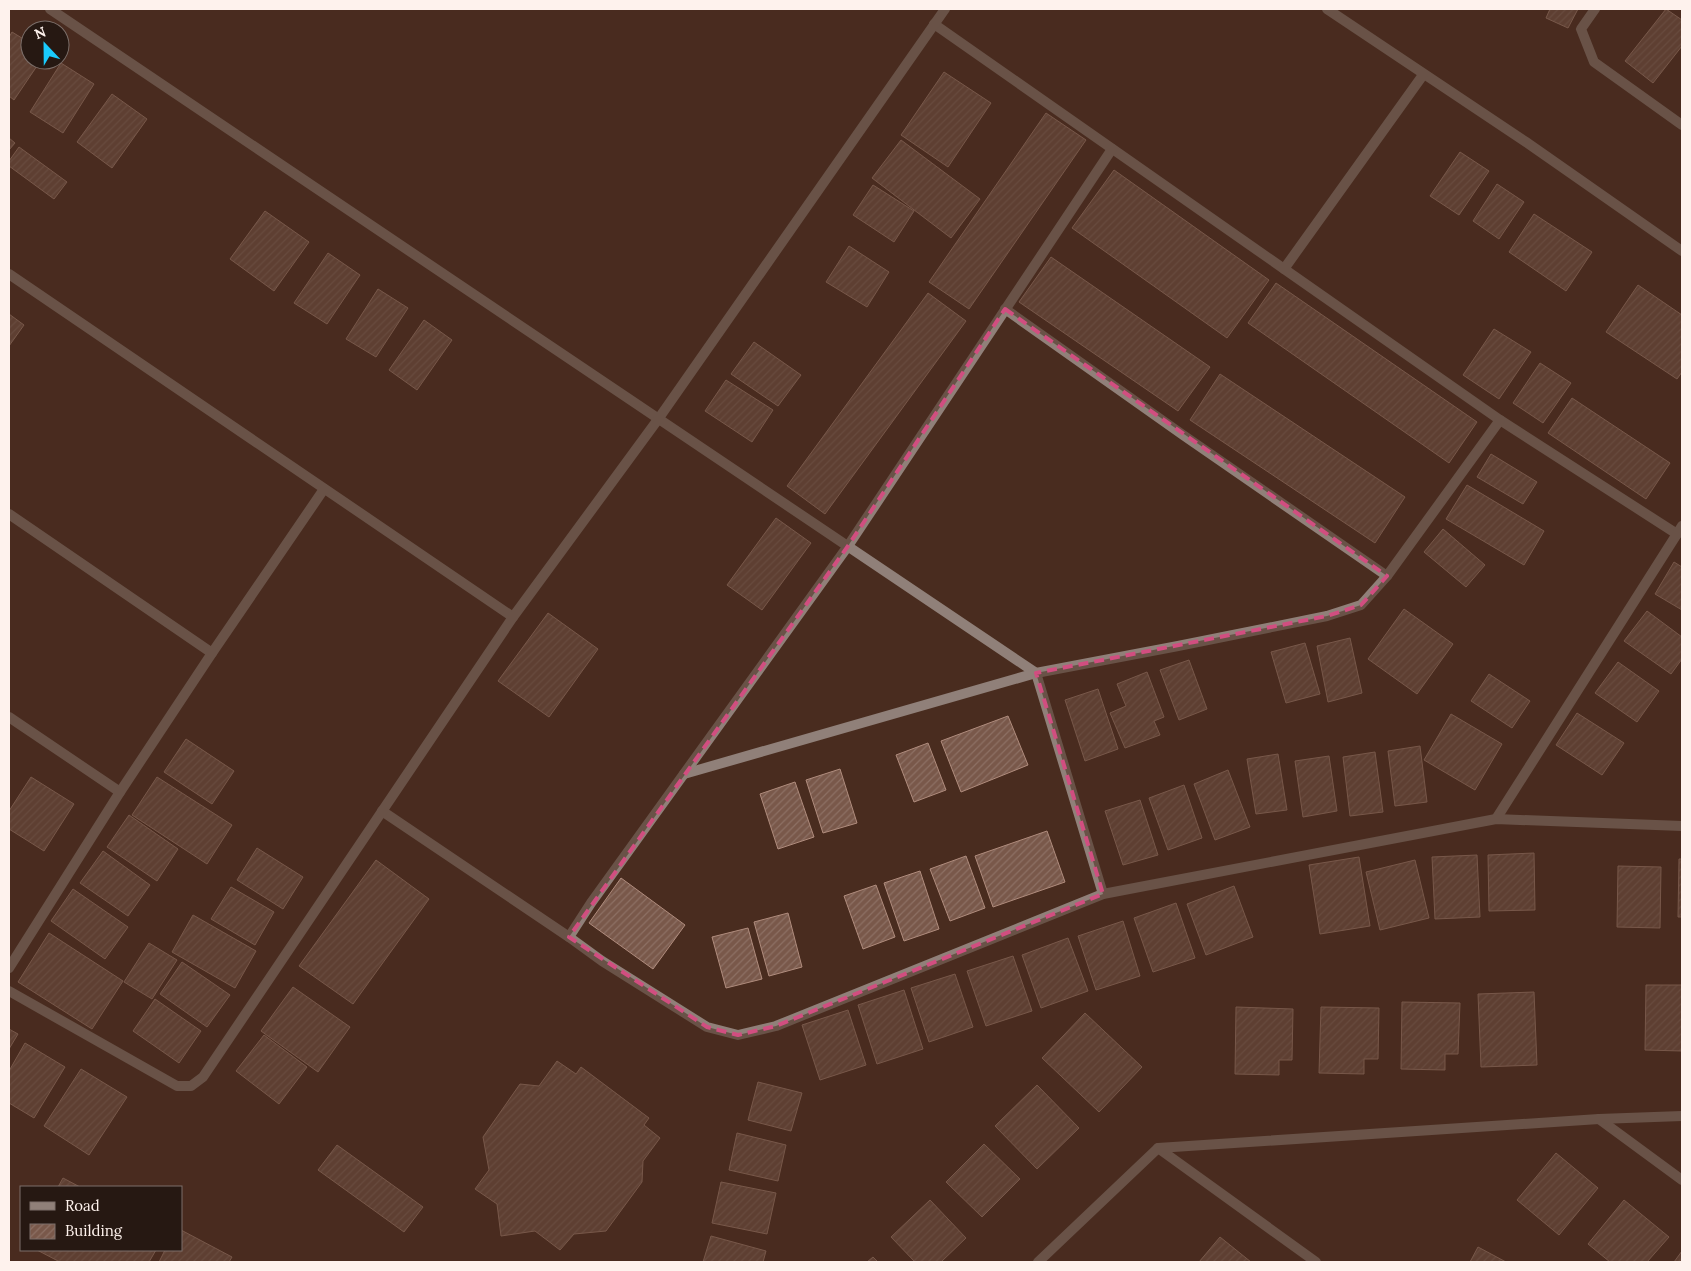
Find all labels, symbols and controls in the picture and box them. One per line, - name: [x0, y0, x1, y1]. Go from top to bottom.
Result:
- north arrow: [20, 20, 70, 70]
- text: N: [32, 23, 49, 43]
- legend: [20, 1186, 182, 1251]
- text: Road: [65, 1196, 100, 1215]
- text: Building: [65, 1221, 123, 1240]

